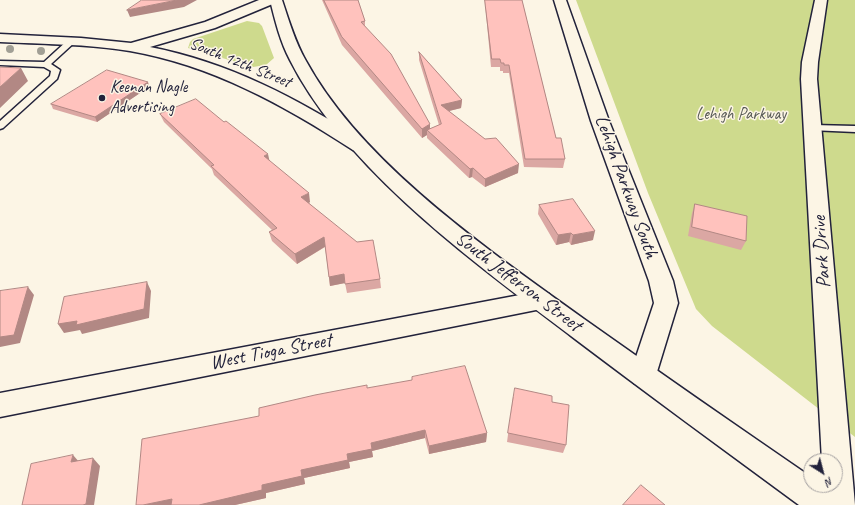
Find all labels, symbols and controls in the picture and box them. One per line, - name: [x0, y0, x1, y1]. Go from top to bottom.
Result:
- street label: South 12th Street: [186, 33, 294, 93]
- place label: Keenan Nagle Advertising: [110, 78, 187, 118]
- marker: Keenan Nagle Advertising: [97, 93, 107, 103]
- park label: Lehigh Parkway: [696, 105, 786, 125]
- street label: Lehigh Parkway South: [589, 112, 663, 262]
- street label: Park Drive: [808, 215, 836, 289]
- street label: South Jefferson Street: [450, 227, 586, 337]
- street label: West Tioga Street: [208, 328, 334, 376]
- north arrow: [803, 453, 843, 493]
- text: N: [823, 474, 836, 490]

